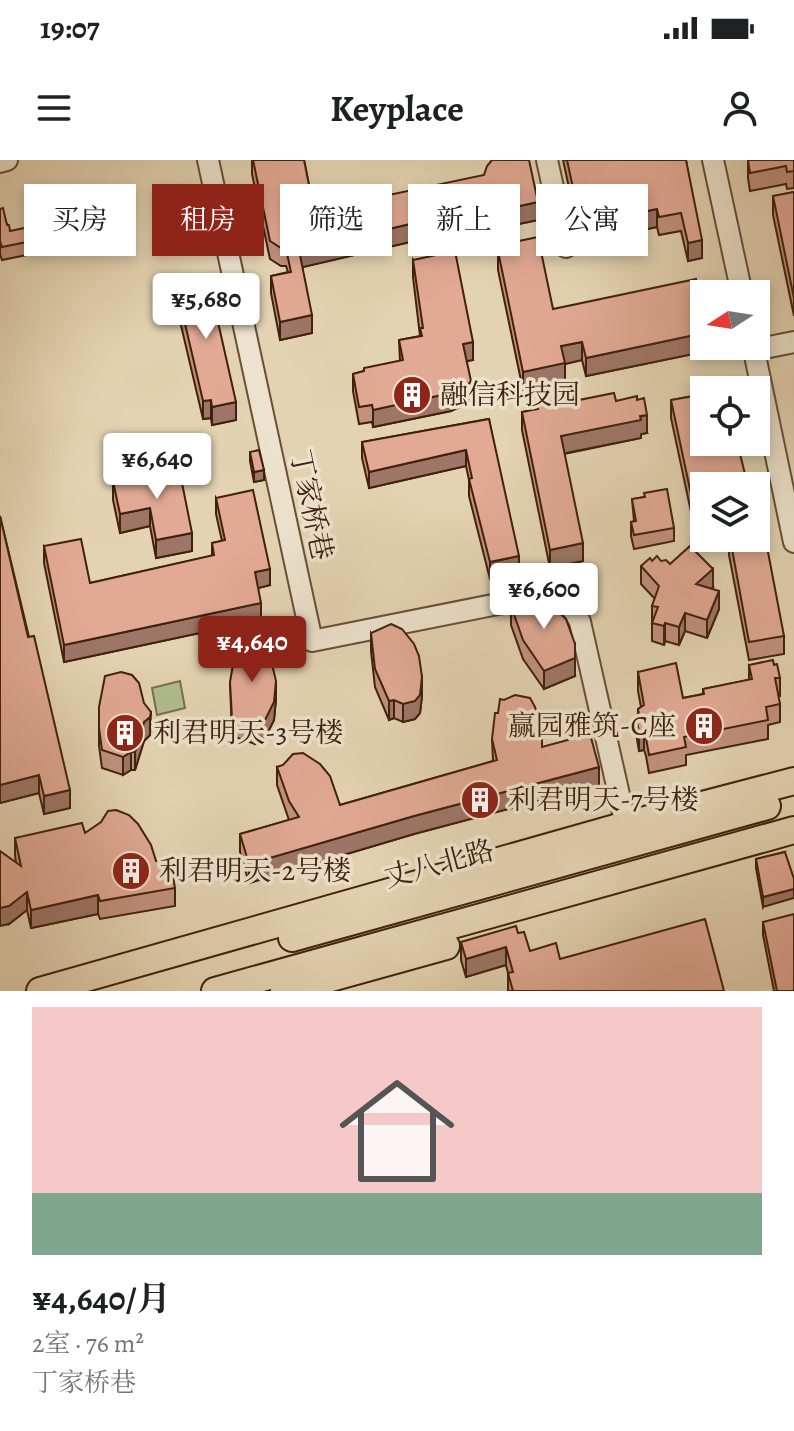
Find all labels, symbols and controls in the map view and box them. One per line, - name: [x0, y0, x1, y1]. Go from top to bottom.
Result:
- text: 19:07: [40, 8, 100, 48]
- text: Keyplace: [330, 84, 464, 133]
- icon: menu: [32, 86, 76, 130]
- icon: person: [718, 86, 762, 130]
- chip: 买房: [24, 184, 136, 256]
- chip: 租房: [152, 184, 264, 256]
- chip: 筛选: [280, 184, 392, 256]
- chip: 新上: [408, 184, 520, 256]
- chip: 公寓: [536, 184, 648, 256]
- pin: ¥5,680: [141, 273, 271, 341]
- north arrow: [690, 280, 770, 360]
- map controls: [690, 280, 770, 552]
- text: ¥5,680: [171, 281, 241, 316]
- building icon: 融信科技园: [391, 374, 433, 416]
- place label: 融信科技园: [440, 376, 580, 414]
- button: locate: [690, 376, 770, 456]
- pin: ¥6,640: [92, 433, 222, 501]
- text: ¥6,640: [121, 441, 193, 476]
- street label: 丁家桥巷: [281, 446, 341, 564]
- button: layers: [690, 472, 770, 552]
- pin: ¥6,600: [479, 563, 609, 631]
- text: ¥6,600: [508, 571, 580, 606]
- pin: ¥4,640: [187, 616, 317, 684]
- text: ¥4,640: [216, 624, 288, 659]
- building icon: 赢园雅筑-C座: [683, 705, 725, 747]
- place label: 赢园雅筑-C座: [508, 707, 676, 745]
- building icon: 利君明天-3号楼: [104, 712, 146, 754]
- place label: 利君明天-3号楼: [153, 714, 343, 752]
- building icon: 利君明天-7号楼: [459, 779, 501, 821]
- place label: 利君明天-7号楼: [508, 781, 698, 819]
- street label: 丈八北路: [380, 831, 498, 897]
- building icon: 利君明天-2号楼: [110, 850, 152, 892]
- place label: 利君明天-2号楼: [159, 852, 351, 890]
- icon: home: [325, 1059, 469, 1203]
- text: ¥4,640/月: [32, 1275, 171, 1322]
- text: 2室 · 76 m²: [32, 1326, 144, 1361]
- text: 丁家桥巷: [32, 1365, 136, 1400]

